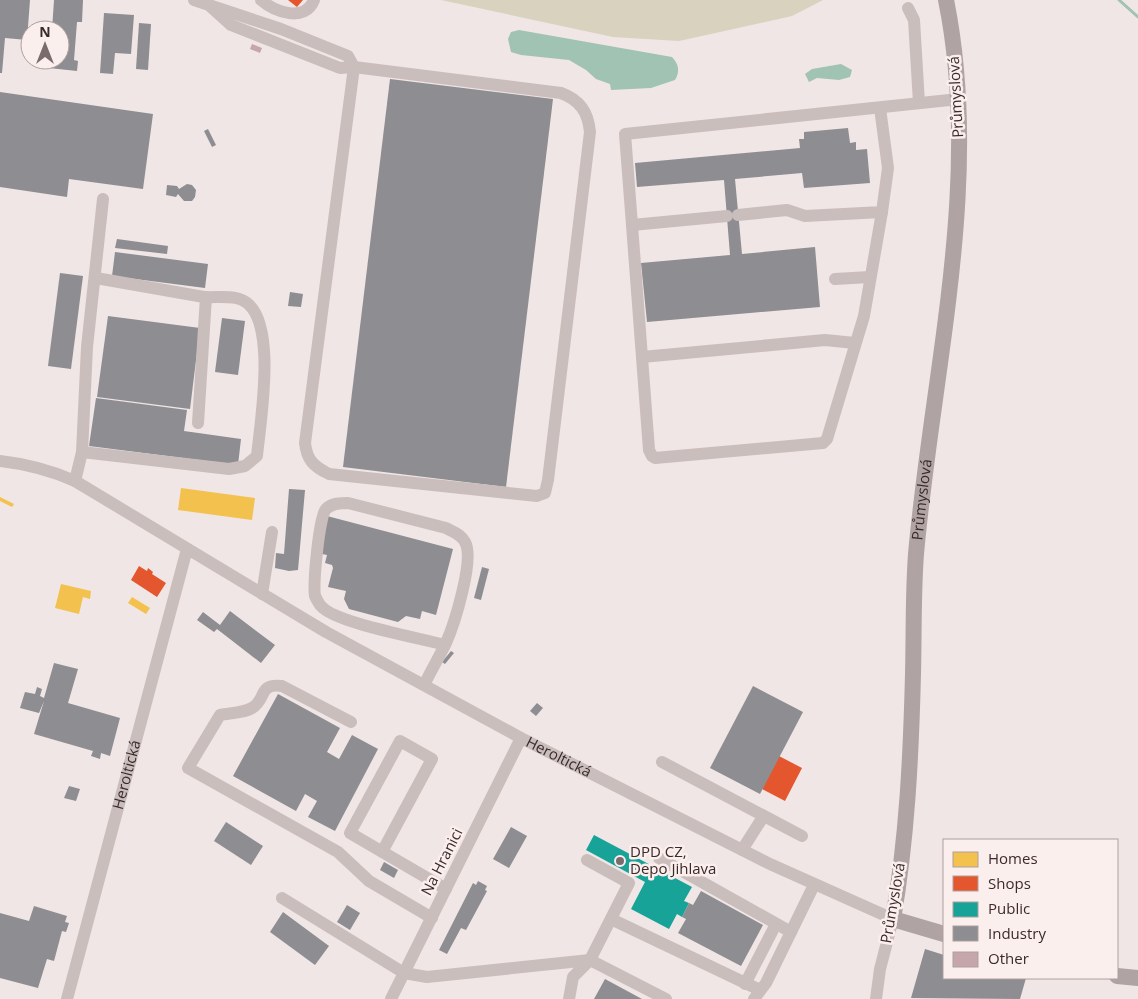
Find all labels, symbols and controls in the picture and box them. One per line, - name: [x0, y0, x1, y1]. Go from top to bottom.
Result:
- north arrow: [20, 20, 70, 70]
- text: N: [39, 22, 51, 41]
- street label: Průmyslová: [943, 56, 967, 138]
- street label: Průmyslová: [906, 458, 936, 541]
- street label: Heroltická: [523, 731, 595, 781]
- street label: Heroltická: [107, 738, 145, 811]
- street label: Na Hranici: [416, 824, 467, 899]
- legend: [943, 839, 1118, 979]
- place label: DPD CZ, Depo Jihlava: [630, 841, 716, 878]
- text: Homes: [988, 848, 1038, 868]
- marker: DPD CZ, Depo Jihlava: [614, 855, 626, 867]
- street label: Průmyslová: [875, 861, 909, 945]
- text: Shops: [988, 873, 1031, 893]
- text: Public: [988, 898, 1030, 918]
- text: Industry: [988, 923, 1046, 943]
- text: Other: [988, 948, 1029, 968]

